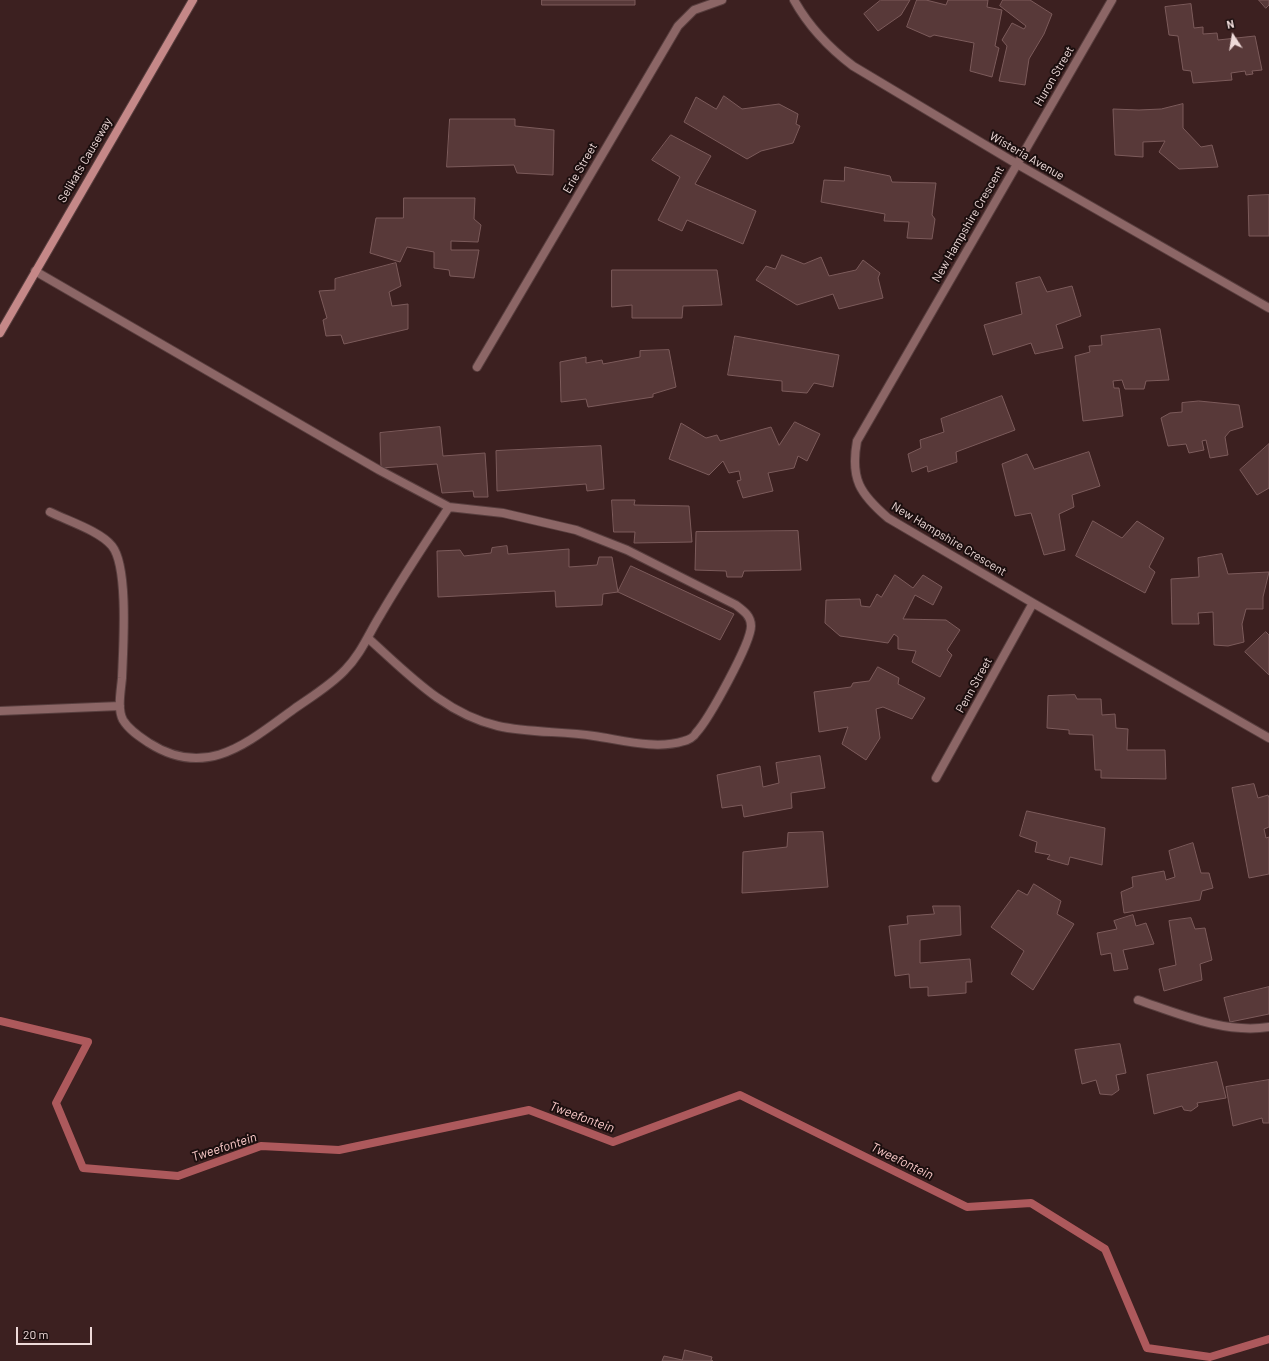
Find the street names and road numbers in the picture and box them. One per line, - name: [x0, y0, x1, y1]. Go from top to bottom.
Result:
- street label: Huron Street: [1031, 43, 1077, 109]
- street label: Selikats Causeway: [55, 115, 115, 205]
- street label: Wisteria Avenue: [987, 129, 1067, 183]
- street label: Erie Street: [560, 140, 600, 196]
- street label: New Hampshire Crescent: [929, 163, 1007, 285]
- street label: New Hampshire Crescent: [889, 499, 1009, 579]
- street label: Penn Street: [953, 655, 995, 715]

